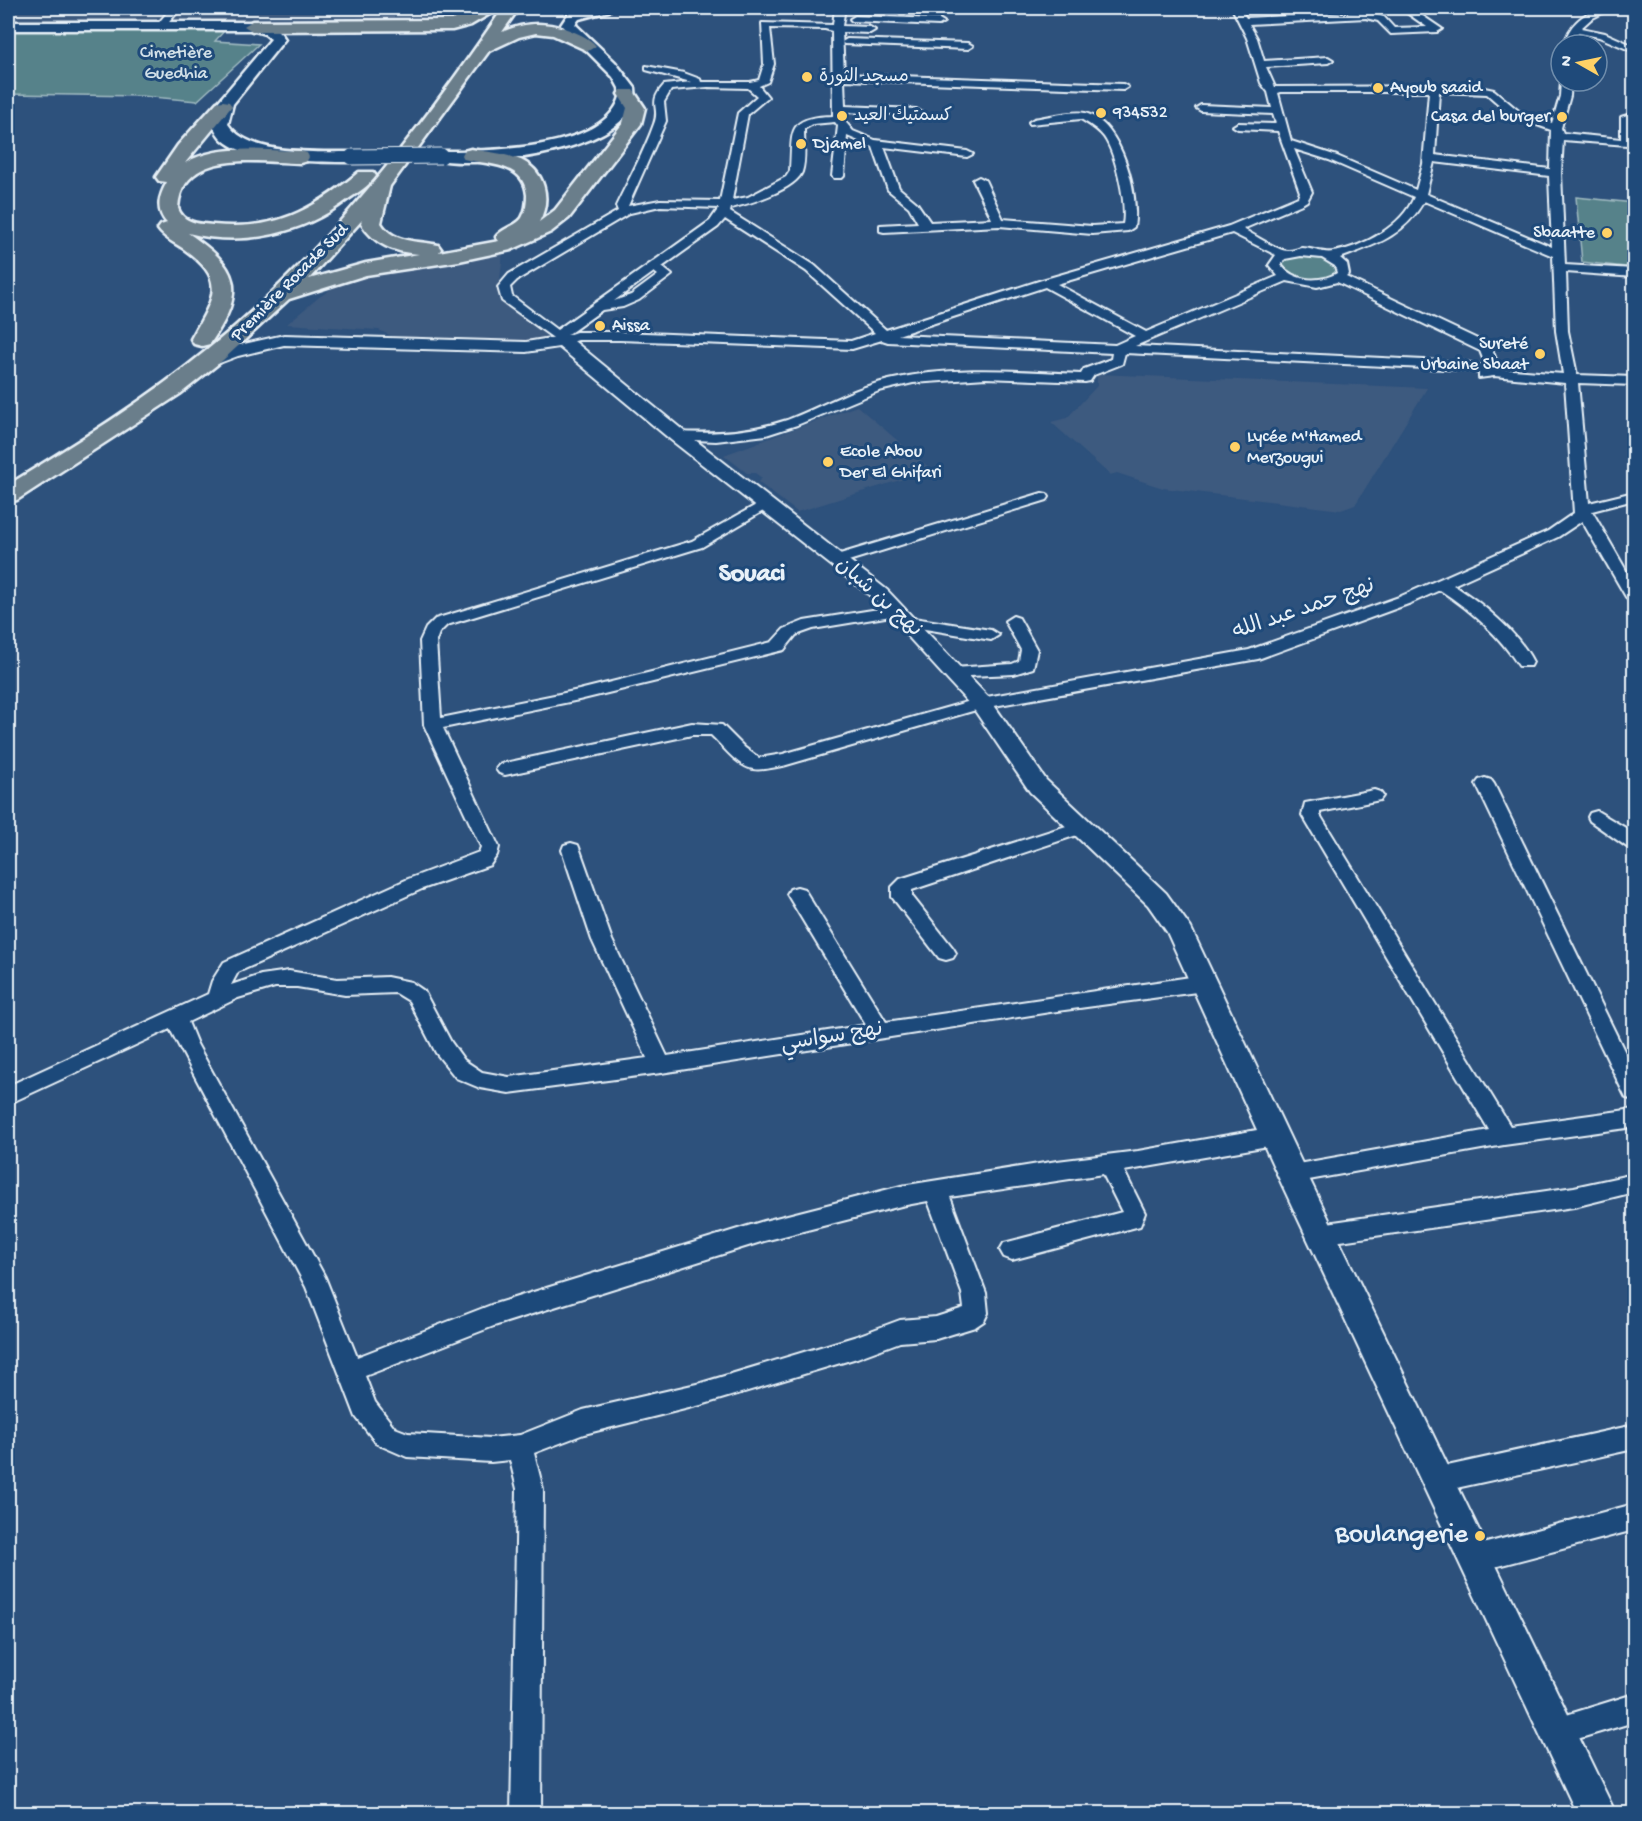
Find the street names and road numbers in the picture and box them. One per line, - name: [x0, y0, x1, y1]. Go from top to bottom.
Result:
- street label: Première Rocade Sud: [226, 219, 354, 347]
- street label: نهج بن شبان: [829, 552, 927, 644]
- street label: نهج حمد عبد الله: [1229, 573, 1379, 647]
- street label: نهج سواسي: [779, 1017, 885, 1062]

